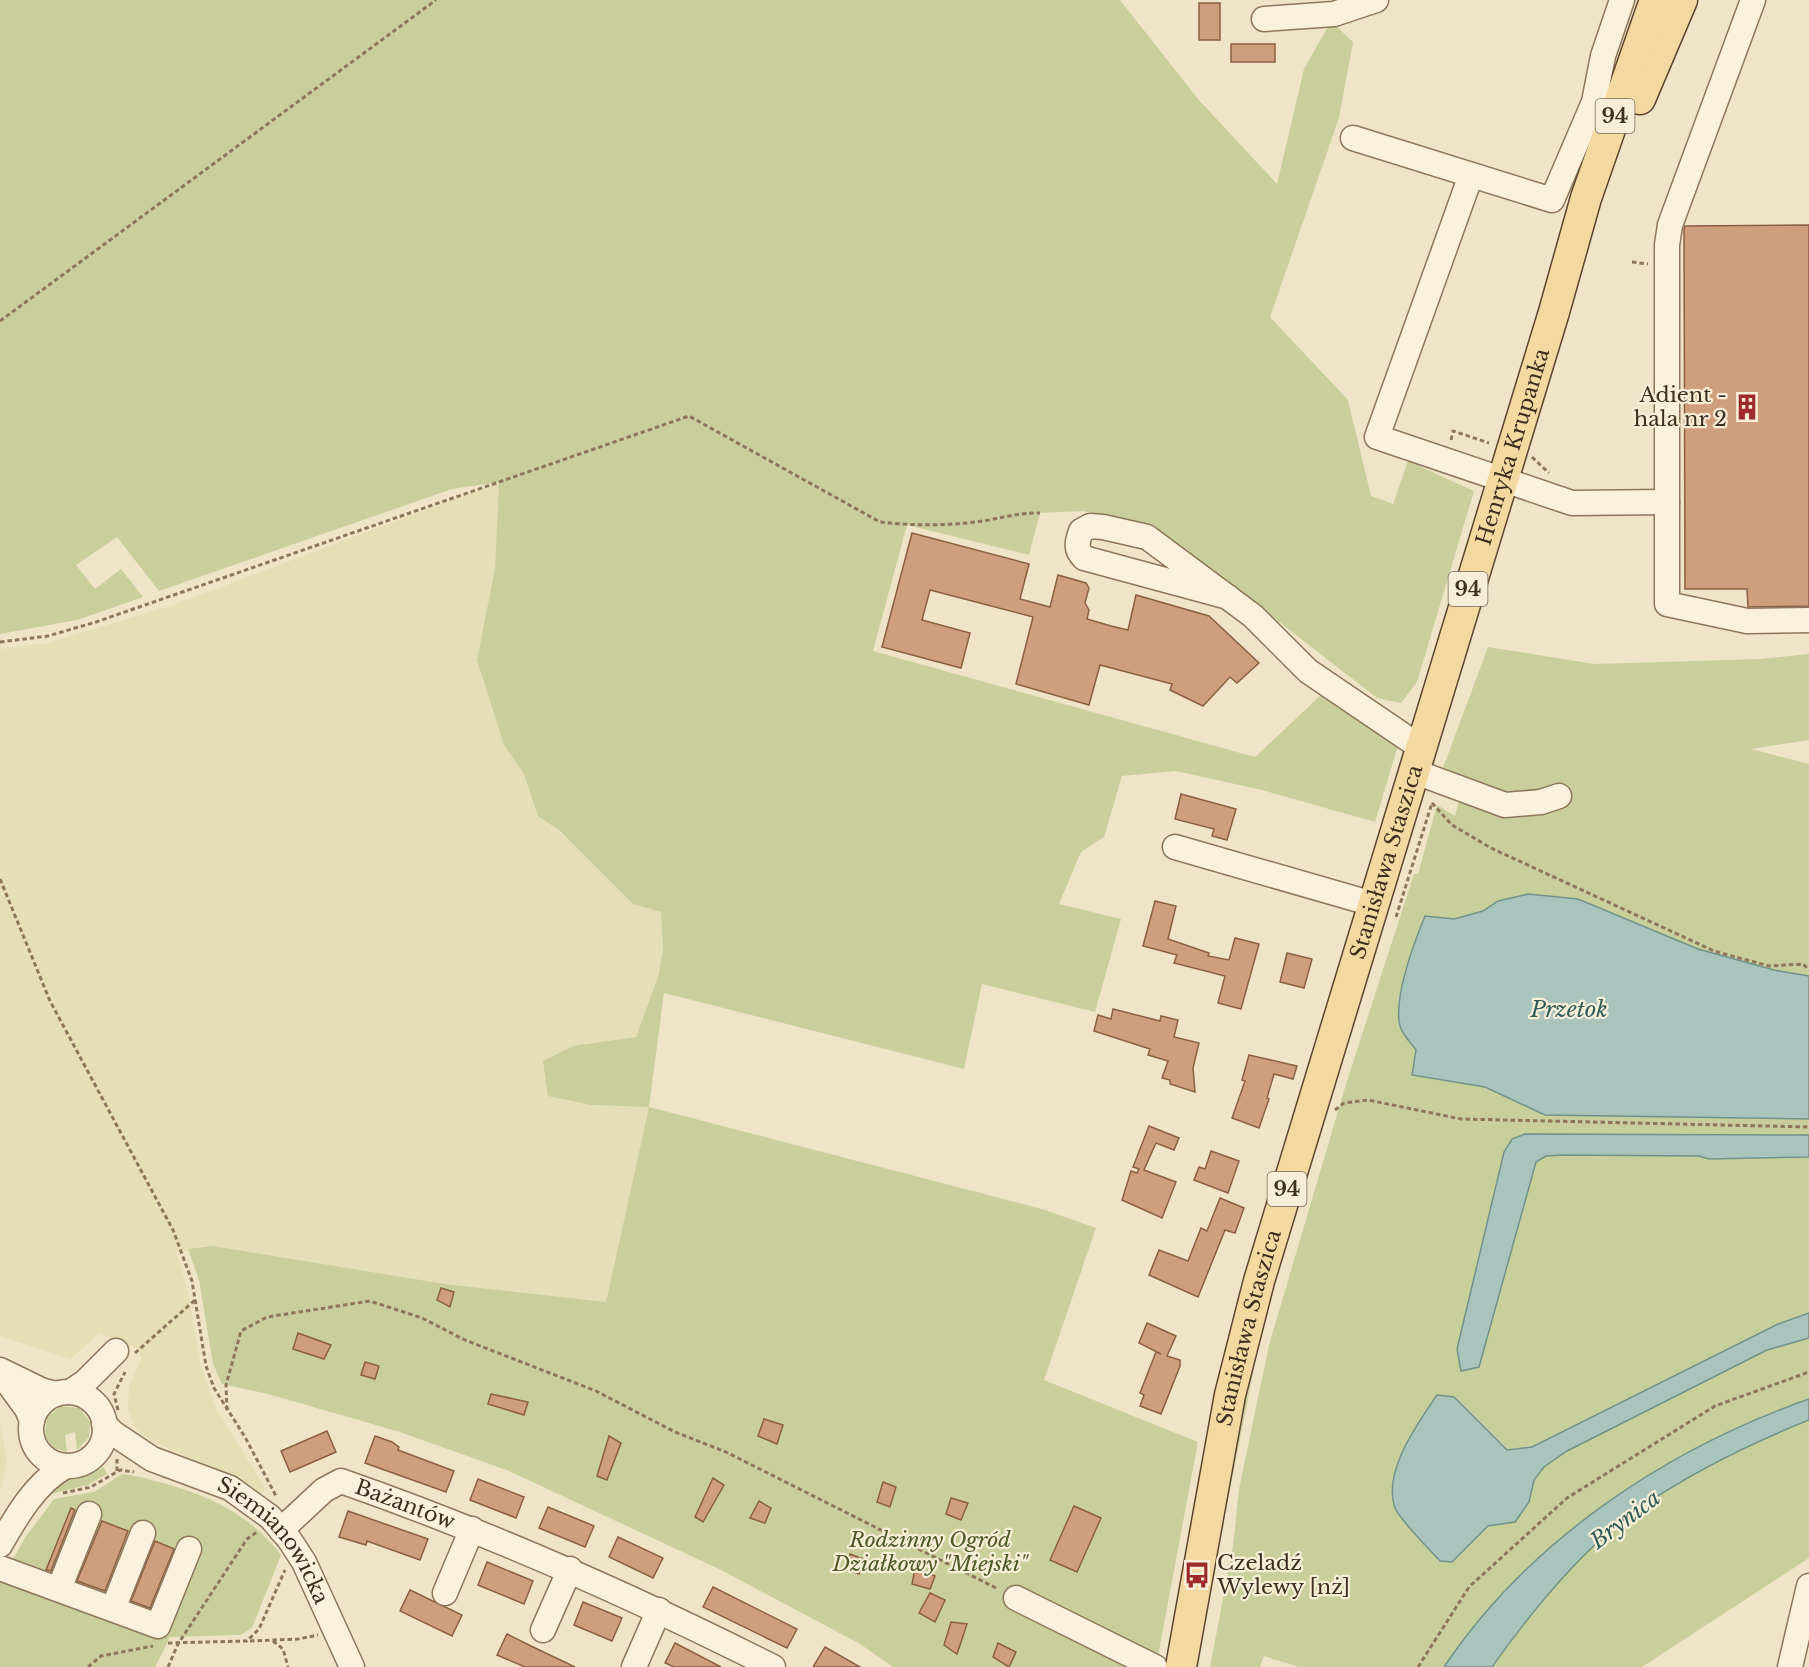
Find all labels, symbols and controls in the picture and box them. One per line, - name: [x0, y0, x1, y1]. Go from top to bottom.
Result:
- road number: 94: [1596, 99, 1634, 133]
- street label: Henryka Krupanka: [1471, 345, 1555, 548]
- place label: Adient - hala nr 2: [1634, 382, 1727, 432]
- building icon: Adient - hala nr 2: [1732, 392, 1762, 422]
- road number: 94: [1448, 572, 1488, 606]
- street label: Stanisława Staszica: [1345, 761, 1428, 962]
- water label: Przetok: [1529, 996, 1608, 1023]
- road number: 94: [1268, 1172, 1306, 1206]
- street label: Stanisława Staszica: [1212, 1226, 1287, 1428]
- street label: Siemianowicka: [214, 1472, 335, 1608]
- street label: Bażantów: [351, 1474, 459, 1535]
- water label: Brynica: [1584, 1484, 1666, 1555]
- park label: Rodzinny Ogród Działkowy "Miejski": [832, 1527, 1029, 1577]
- place label: Czeladź Wylewy [nż]: [1216, 1550, 1350, 1600]
- bus stop icon: Czeladź Wylewy [nż]: [1182, 1560, 1212, 1590]

